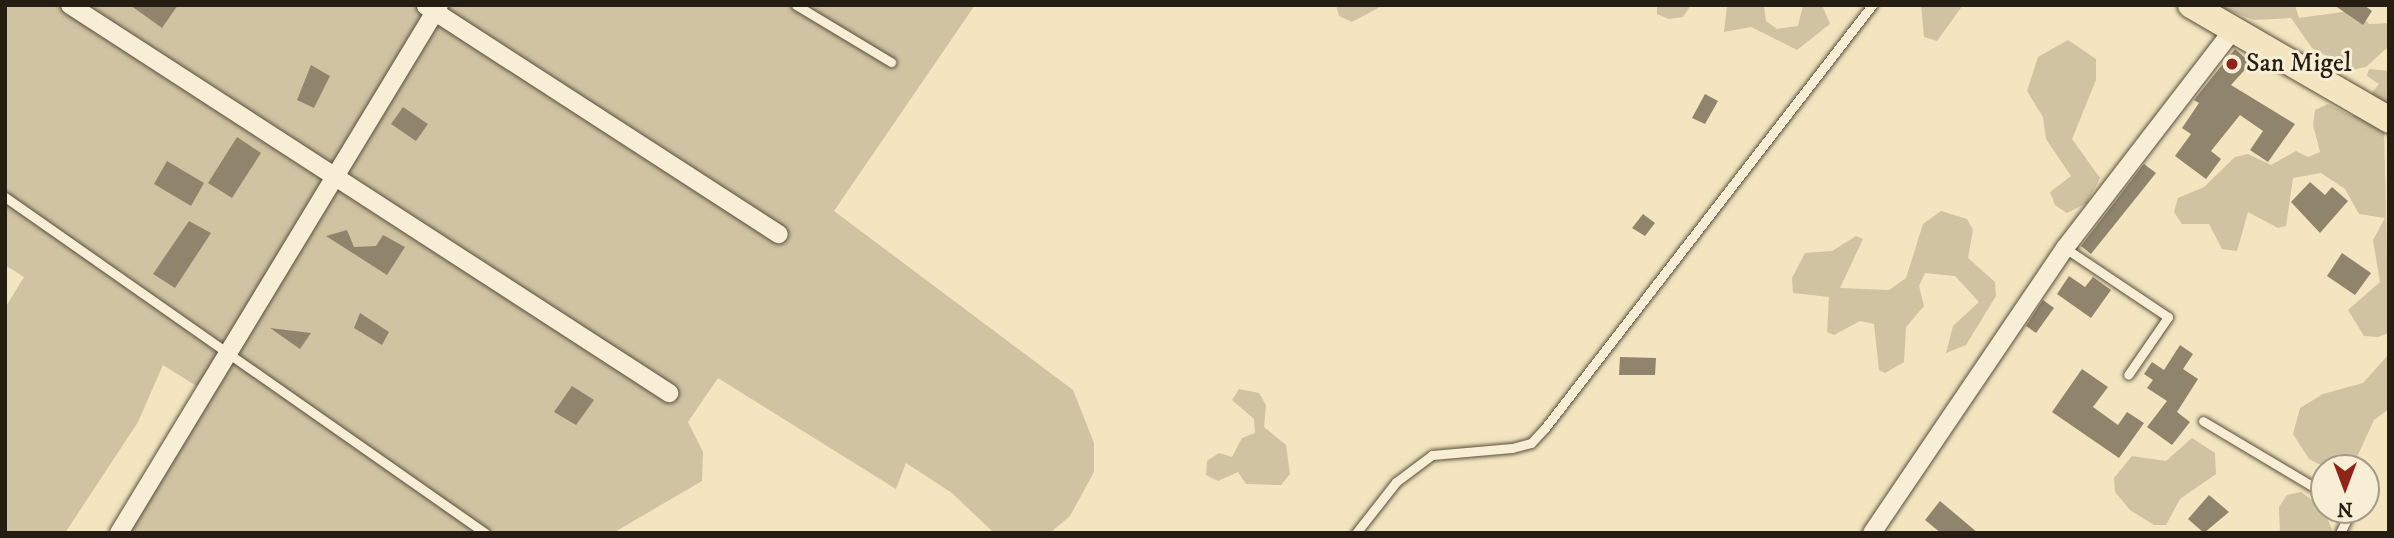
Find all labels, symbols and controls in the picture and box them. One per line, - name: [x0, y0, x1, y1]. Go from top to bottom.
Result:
- place label: San Migel: [2246, 48, 2352, 80]
- marker: San Migel: [2224, 56, 2240, 72]
- north arrow: [2310, 454, 2380, 524]
- text: N: [2337, 497, 2353, 520]

